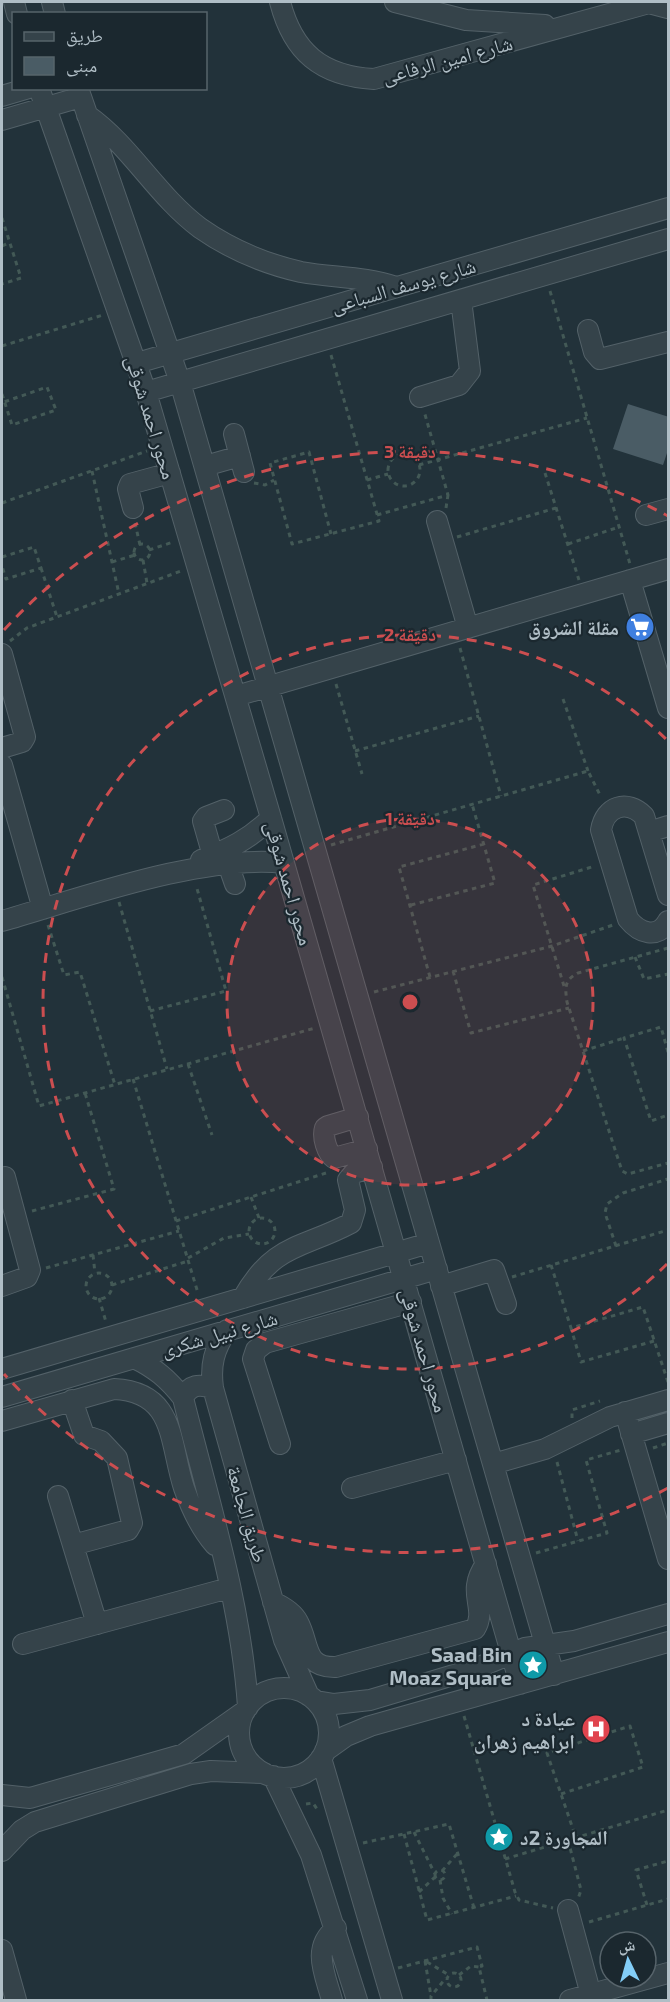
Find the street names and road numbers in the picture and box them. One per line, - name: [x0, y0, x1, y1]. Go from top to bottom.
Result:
- street label: شارع امين الرفاعى: [379, 30, 515, 90]
- street label: شارع يوسف السباعى: [328, 253, 479, 319]
- street label: محور احمد شوقى: [121, 352, 182, 482]
- street label: محور احمد شوقى: [260, 818, 319, 948]
- street label: محور احمد شوقى: [395, 1285, 454, 1415]
- street label: شارع نبيل شكرى: [158, 1305, 281, 1363]
- street label: طريق الجامعة: [222, 1463, 273, 1565]

